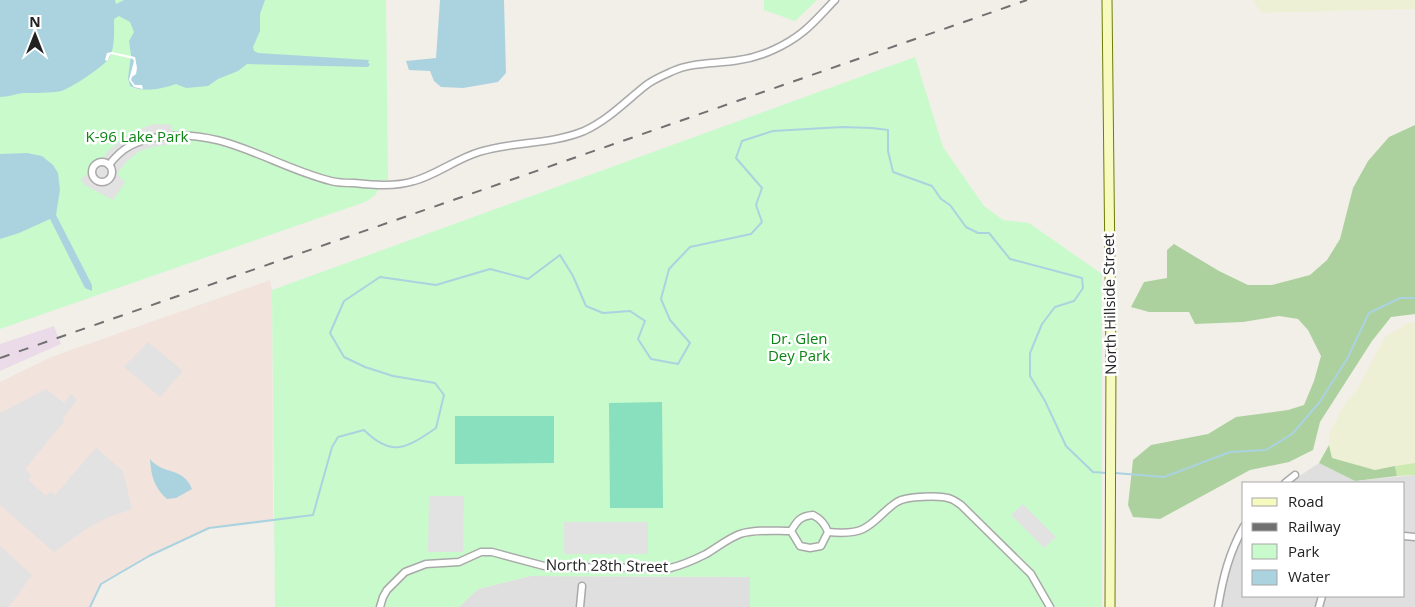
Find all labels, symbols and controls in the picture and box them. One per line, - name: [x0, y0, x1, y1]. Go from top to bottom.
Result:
- north arrow: [10, 10, 60, 60]
- text: N: [29, 12, 41, 31]
- park label: K-96 Lake Park: [86, 126, 189, 146]
- street label: North Hillside Street: [1098, 233, 1120, 375]
- park label: Dr. Glen Dey Park: [768, 328, 830, 365]
- legend: [1242, 482, 1405, 597]
- text: Road: [1288, 491, 1324, 511]
- text: Railway: [1288, 516, 1341, 536]
- text: Park: [1288, 541, 1319, 561]
- street label: North 28th Street: [546, 554, 668, 576]
- text: Water: [1288, 566, 1330, 586]

